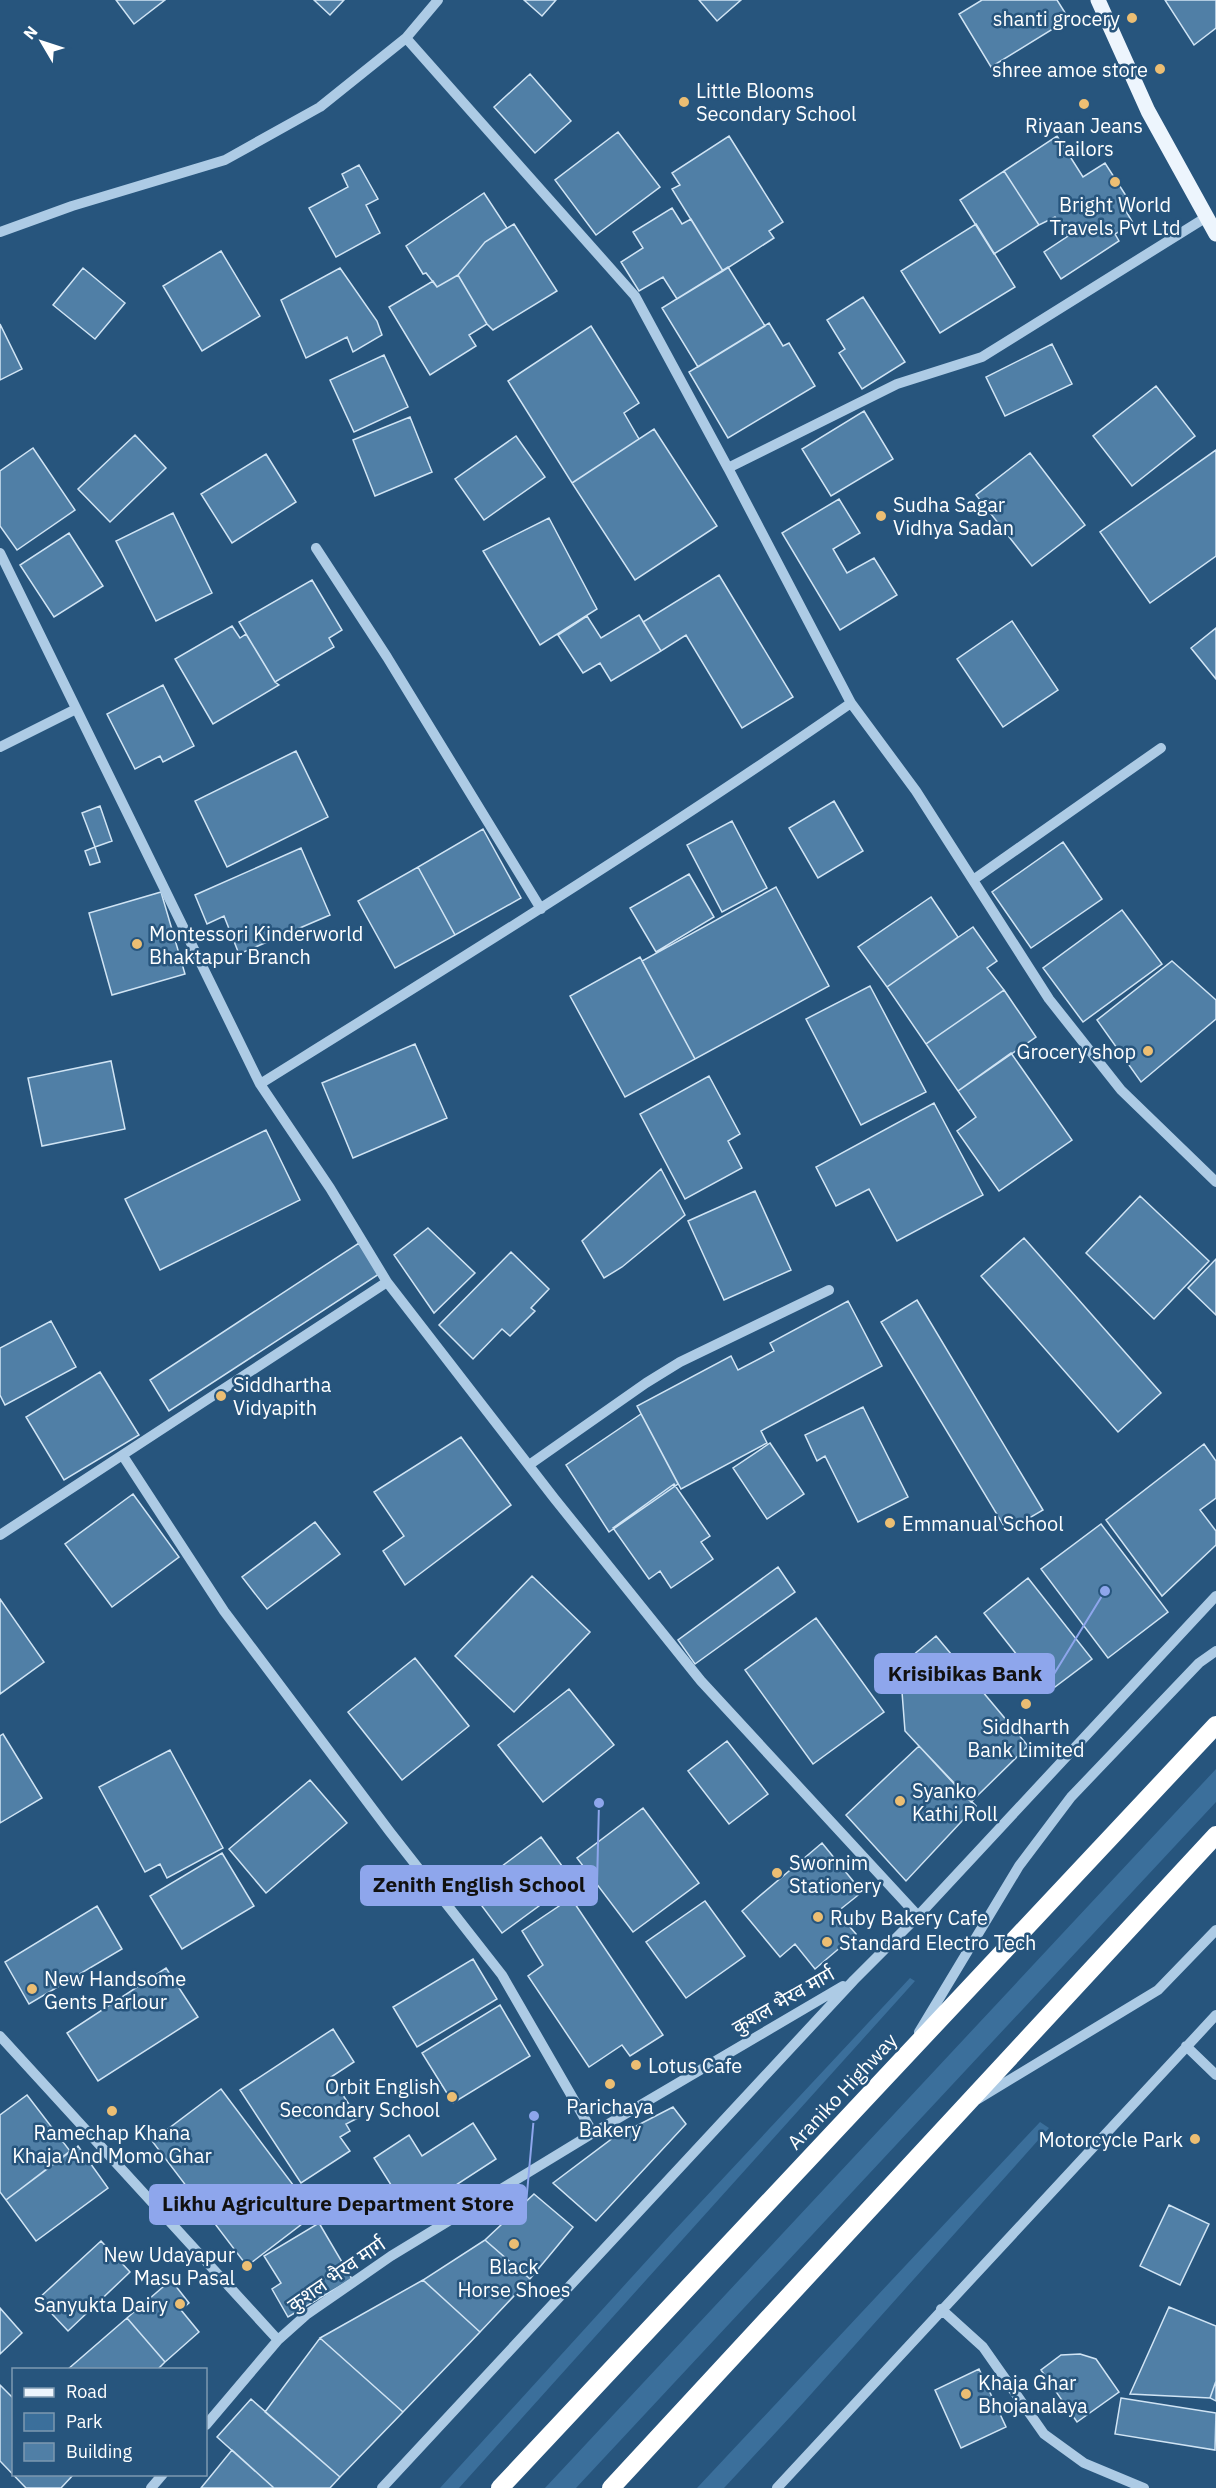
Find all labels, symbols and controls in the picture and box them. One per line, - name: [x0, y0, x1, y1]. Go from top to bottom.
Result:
- place label: shanti grocery: [993, 5, 1120, 32]
- marker: shanti grocery: [1125, 11, 1139, 25]
- north arrow: [12, 12, 72, 72]
- text: N: [19, 22, 42, 43]
- place label: shree amoe store: [992, 56, 1148, 83]
- marker: shree amoe store: [1153, 62, 1167, 76]
- place label: Little Blooms Secondary School: [696, 77, 857, 127]
- marker: Little Blooms Secondary School: [677, 95, 691, 109]
- marker: Riyaan Jeans Tailors: [1077, 97, 1091, 111]
- place label: Riyaan Jeans Tailors: [1025, 112, 1143, 162]
- marker: Bright World Travels Pvt Ltd: [1108, 175, 1122, 189]
- place label: Bright World Travels Pvt Ltd: [1050, 191, 1181, 241]
- place label: Sudha Sagar Vidhya Sadan: [893, 491, 1014, 541]
- marker: Sudha Sagar Vidhya Sadan: [874, 509, 888, 523]
- place label: Montessori Kinderworld Bhaktapur Branch: [149, 920, 363, 970]
- marker: Montessori Kinderworld Bhaktapur Branch: [130, 937, 144, 951]
- place label: Grocery shop: [1017, 1038, 1136, 1065]
- marker: Grocery shop: [1141, 1044, 1155, 1058]
- place label: Siddhartha Vidyapith: [233, 1371, 332, 1421]
- marker: Siddhartha Vidyapith: [214, 1389, 228, 1403]
- place label: Emmanual School: [902, 1510, 1064, 1537]
- marker: Emmanual School: [883, 1516, 897, 1530]
- callout: Krisibikas Bank: [875, 1654, 1054, 1693]
- text: Krisibikas Bank: [888, 1659, 1043, 1687]
- marker: Siddharth Bank Limited: [1019, 1697, 1033, 1711]
- place label: Siddharth Bank Limited: [967, 1713, 1085, 1763]
- place label: Syanko Kathi Roll: [912, 1777, 998, 1827]
- marker: Syanko Kathi Roll: [893, 1794, 907, 1808]
- place label: Swornim Stationery: [789, 1849, 881, 1899]
- callout: Zenith English School: [361, 1866, 597, 1905]
- marker: Swornim Stationery: [770, 1866, 784, 1880]
- text: Zenith English School: [373, 1870, 585, 1898]
- place label: Ruby Bakery Cafe: [830, 1904, 988, 1931]
- marker: Ruby Bakery Cafe: [811, 1910, 825, 1924]
- place label: Standard Electro Tech: [839, 1929, 1036, 1956]
- marker: Standard Electro Tech: [820, 1935, 834, 1949]
- street label: कुशल‌ भैरव मार्ग: [727, 1959, 840, 2040]
- place label: New Handsome Gents Parlour: [44, 1965, 186, 2015]
- marker: New Handsome Gents Parlour: [25, 1982, 39, 1996]
- street label: Araniko Highway: [781, 2027, 903, 2155]
- place label: Lotus Cafe: [648, 2052, 742, 2079]
- marker: Lotus Cafe: [629, 2058, 643, 2072]
- place label: Orbit English Secondary School: [280, 2073, 440, 2123]
- marker: Parichaya Bakery: [603, 2077, 617, 2091]
- marker: Orbit English Secondary School: [445, 2090, 459, 2104]
- place label: Parichaya Bakery: [566, 2093, 654, 2143]
- marker: Ramechap Khana Khaja And Momo Ghar: [105, 2104, 119, 2118]
- place label: Ramechap Khana Khaja And Momo Ghar: [12, 2119, 212, 2169]
- place label: Motorcycle Park: [1039, 2126, 1183, 2153]
- marker: Motorcycle Park: [1188, 2132, 1202, 2146]
- callout: Likhu Agriculture Department Store: [150, 2185, 526, 2224]
- text: Likhu Agriculture Department Store: [162, 2189, 514, 2217]
- street label: कुशल‌ भैरव मार्ग: [282, 2230, 391, 2318]
- marker: Black Horse Shoes: [507, 2237, 521, 2251]
- place label: New Udayapur Masu Pasal: [103, 2241, 235, 2291]
- place label: Black Horse Shoes: [457, 2253, 571, 2303]
- marker: New Udayapur Masu Pasal: [240, 2259, 254, 2273]
- place label: Sanyukta Dairy: [34, 2291, 168, 2318]
- marker: Sanyukta Dairy: [173, 2297, 187, 2311]
- legend: [12, 2368, 207, 2476]
- place label: Khaja Ghar Bhojanalaya: [978, 2369, 1088, 2419]
- text: Road: [66, 2380, 107, 2403]
- marker: Khaja Ghar Bhojanalaya: [959, 2387, 973, 2401]
- text: Park: [66, 2410, 103, 2433]
- text: Building: [66, 2440, 133, 2463]

